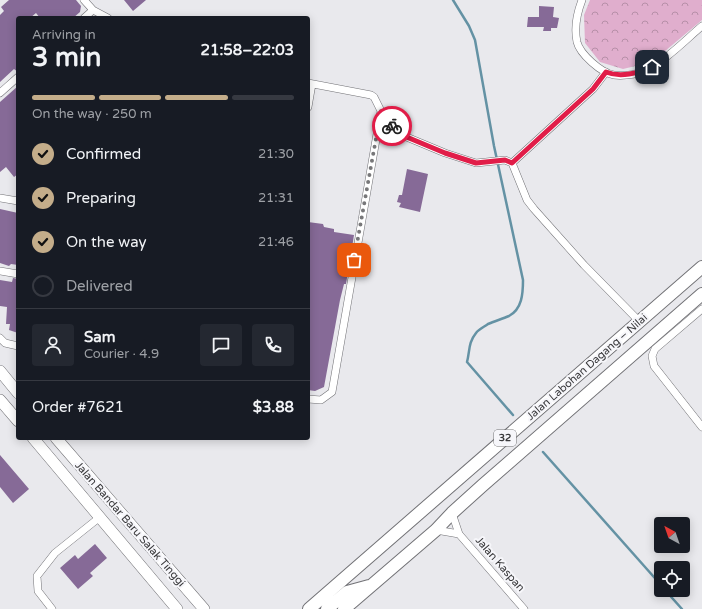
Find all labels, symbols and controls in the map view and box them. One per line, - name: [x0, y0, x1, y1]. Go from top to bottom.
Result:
- text: Arriving in: [32, 27, 96, 43]
- text: 21:58–22:03: [201, 41, 294, 59]
- text: 3 min: [32, 42, 101, 73]
- pin: [635, 50, 669, 84]
- icon: home: [641, 56, 663, 78]
- text: On the way · 250 m: [32, 106, 152, 122]
- courier: [372, 106, 412, 146]
- icon: bike: [381, 115, 403, 137]
- icon: check: [32, 143, 54, 165]
- text: Confirmed: [66, 145, 141, 163]
- text: 21:30: [258, 146, 294, 162]
- icon: check: [32, 187, 54, 209]
- text: Preparing: [66, 189, 136, 207]
- text: 21:31: [258, 190, 294, 206]
- icon: check: [32, 231, 54, 253]
- text: On the way: [66, 233, 146, 251]
- text: 21:46: [258, 234, 294, 250]
- pin: [337, 243, 371, 277]
- icon: bag: [343, 249, 365, 271]
- text: Delivered: [66, 277, 133, 295]
- street label: Jalan Labohan Dagang ‒ Nilai: [524, 311, 650, 423]
- button: person: [32, 324, 74, 366]
- button: chat: [200, 324, 242, 366]
- button: phone: [252, 324, 294, 366]
- text: Sam: [84, 328, 115, 346]
- text: Courier · 4.9: [84, 346, 159, 362]
- text: Order #7621: [32, 398, 124, 416]
- text: $3.88: [253, 398, 294, 416]
- road number: 32: [494, 430, 516, 446]
- street label: Jalan Bandar Baru Salak Tinggi: [72, 459, 188, 589]
- north arrow: [654, 517, 690, 553]
- map controls: [654, 517, 690, 597]
- street label: Jalan Kaspan: [473, 534, 527, 594]
- button: locate: [654, 561, 690, 597]

